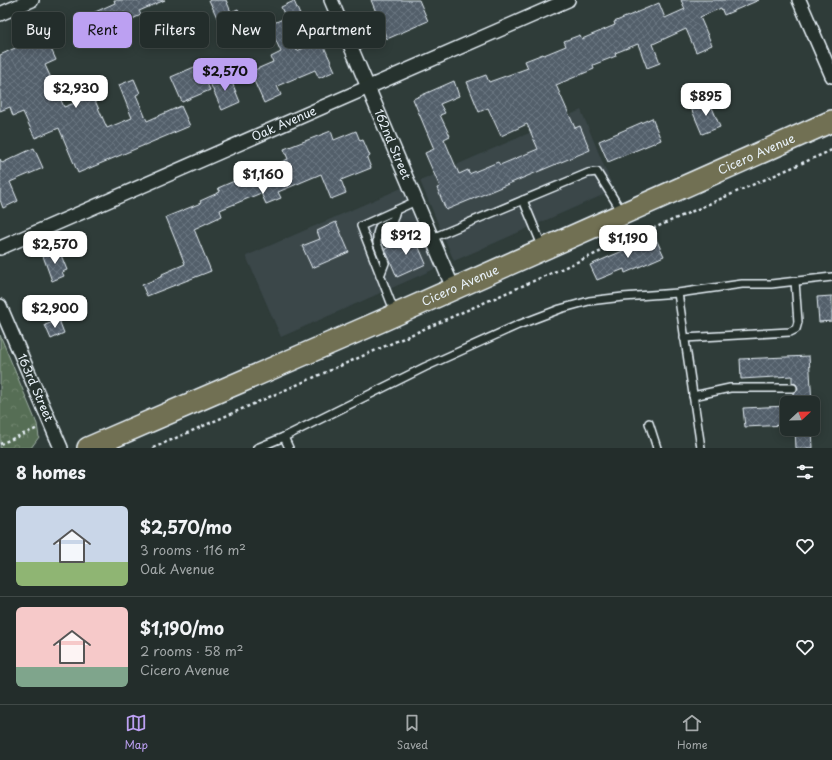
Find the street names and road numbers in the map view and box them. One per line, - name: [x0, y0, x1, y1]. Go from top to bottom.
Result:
- street label: Oak Avenue: [249, 101, 319, 145]
- street label: 162nd Street: [370, 106, 416, 182]
- street label: Cicero Avenue: [715, 128, 798, 179]
- street label: Cicero Avenue: [418, 260, 502, 310]
- street label: 163rd Street: [13, 351, 59, 424]

